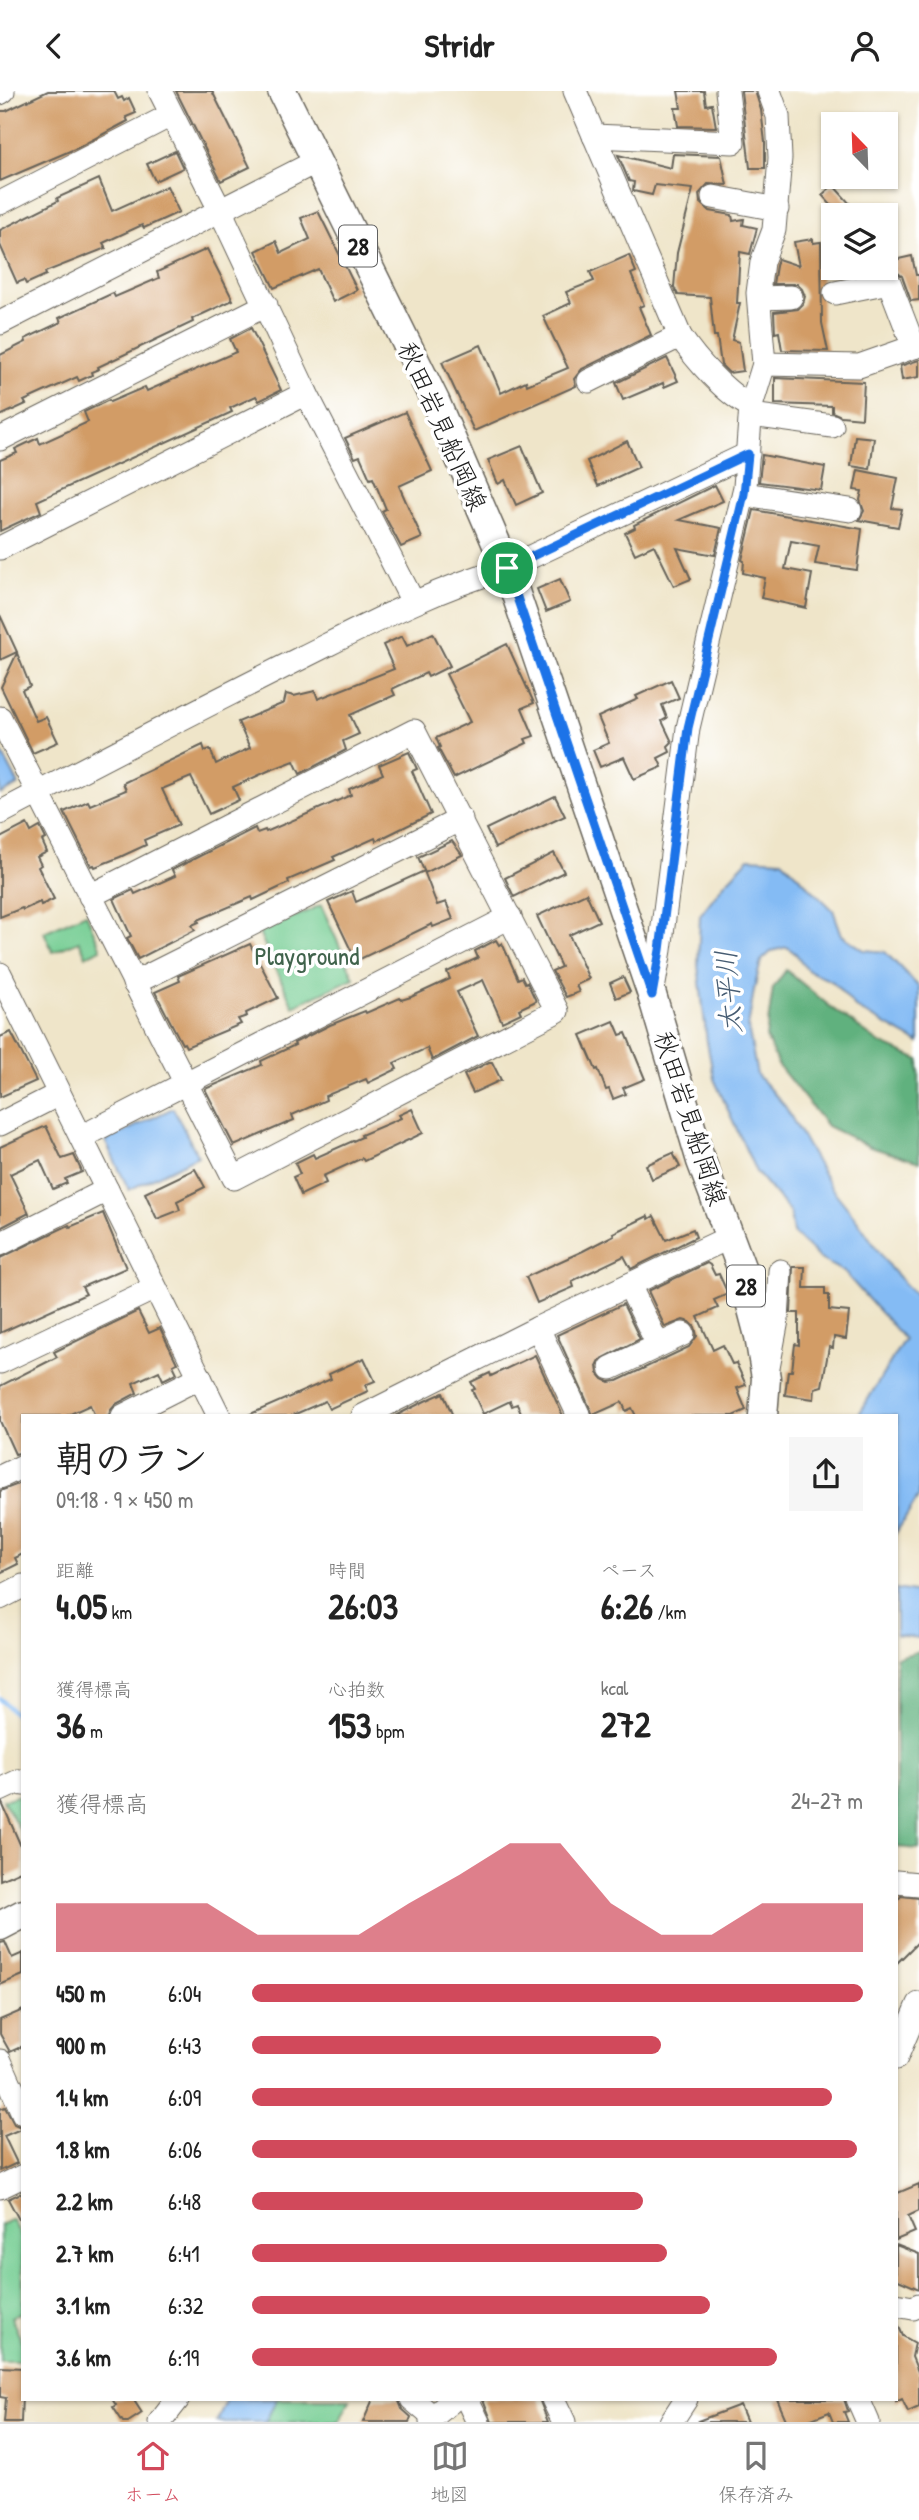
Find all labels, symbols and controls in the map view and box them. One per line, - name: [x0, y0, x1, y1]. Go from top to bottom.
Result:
- text: Stridr: [425, 24, 494, 67]
- icon: back: [35, 27, 73, 65]
- icon: person: [846, 27, 884, 65]
- north arrow: [821, 112, 898, 189]
- map controls: [821, 112, 898, 280]
- button: layers: [821, 203, 898, 280]
- road number: 28: [339, 225, 377, 267]
- street label: 秋田岩見船岡線: [390, 336, 496, 516]
- pin: [477, 538, 537, 598]
- icon: arrive: [488, 549, 526, 587]
- park label: Playground: [255, 938, 359, 973]
- water label: 太平川: [706, 949, 750, 1035]
- street label: 秋田岩見船岡線: [646, 1026, 736, 1210]
- road number: 28: [727, 1266, 765, 1307]
- text: 朝のラン: [56, 1432, 208, 1484]
- button: share: [789, 1437, 863, 1511]
- text: 09:18 · 9 × 450 m: [56, 1484, 193, 1515]
- text: 距離: [56, 1557, 94, 1583]
- text: 時間: [328, 1557, 366, 1583]
- text: ペース: [601, 1557, 657, 1583]
- text: 4.05: [56, 1583, 107, 1630]
- text: 26:03: [328, 1583, 398, 1630]
- text: 6:26: [601, 1583, 653, 1630]
- text: km: [107, 1599, 132, 1625]
- text: /km: [653, 1599, 686, 1625]
- text: kcal: [601, 1675, 628, 1701]
- text: 獲得標高: [56, 1676, 132, 1702]
- text: 心拍数: [328, 1676, 385, 1702]
- text: 272: [601, 1701, 651, 1748]
- text: 36: [56, 1702, 86, 1749]
- text: 153: [328, 1702, 372, 1749]
- text: m: [86, 1718, 103, 1744]
- text: bpm: [372, 1718, 405, 1744]
- text: 24–27 m: [791, 1785, 863, 1816]
- text: 獲得標高: [56, 1788, 148, 1819]
- text: 450 m: [56, 1978, 106, 2009]
- text: 6:04: [168, 1978, 201, 2009]
- text: 900 m: [56, 2030, 106, 2061]
- text: 6:43: [168, 2030, 201, 2061]
- text: 1.4 km: [56, 2082, 108, 2113]
- text: 6:09: [168, 2082, 201, 2113]
- text: 1.8 km: [56, 2134, 110, 2165]
- text: 6:06: [168, 2134, 202, 2165]
- text: 2.2 km: [56, 2186, 113, 2217]
- text: 6:48: [168, 2186, 201, 2217]
- text: 2.7 km: [56, 2238, 114, 2269]
- text: 6:41: [168, 2238, 200, 2269]
- text: 3.1 km: [56, 2290, 110, 2321]
- text: 6:32: [168, 2290, 204, 2321]
- text: 3.6 km: [56, 2342, 111, 2373]
- text: 6:19: [168, 2342, 199, 2373]
- tab: ホーム: [125, 2437, 181, 2507]
- tab: 地図: [431, 2437, 469, 2507]
- tab: 保存済み: [718, 2437, 794, 2507]

